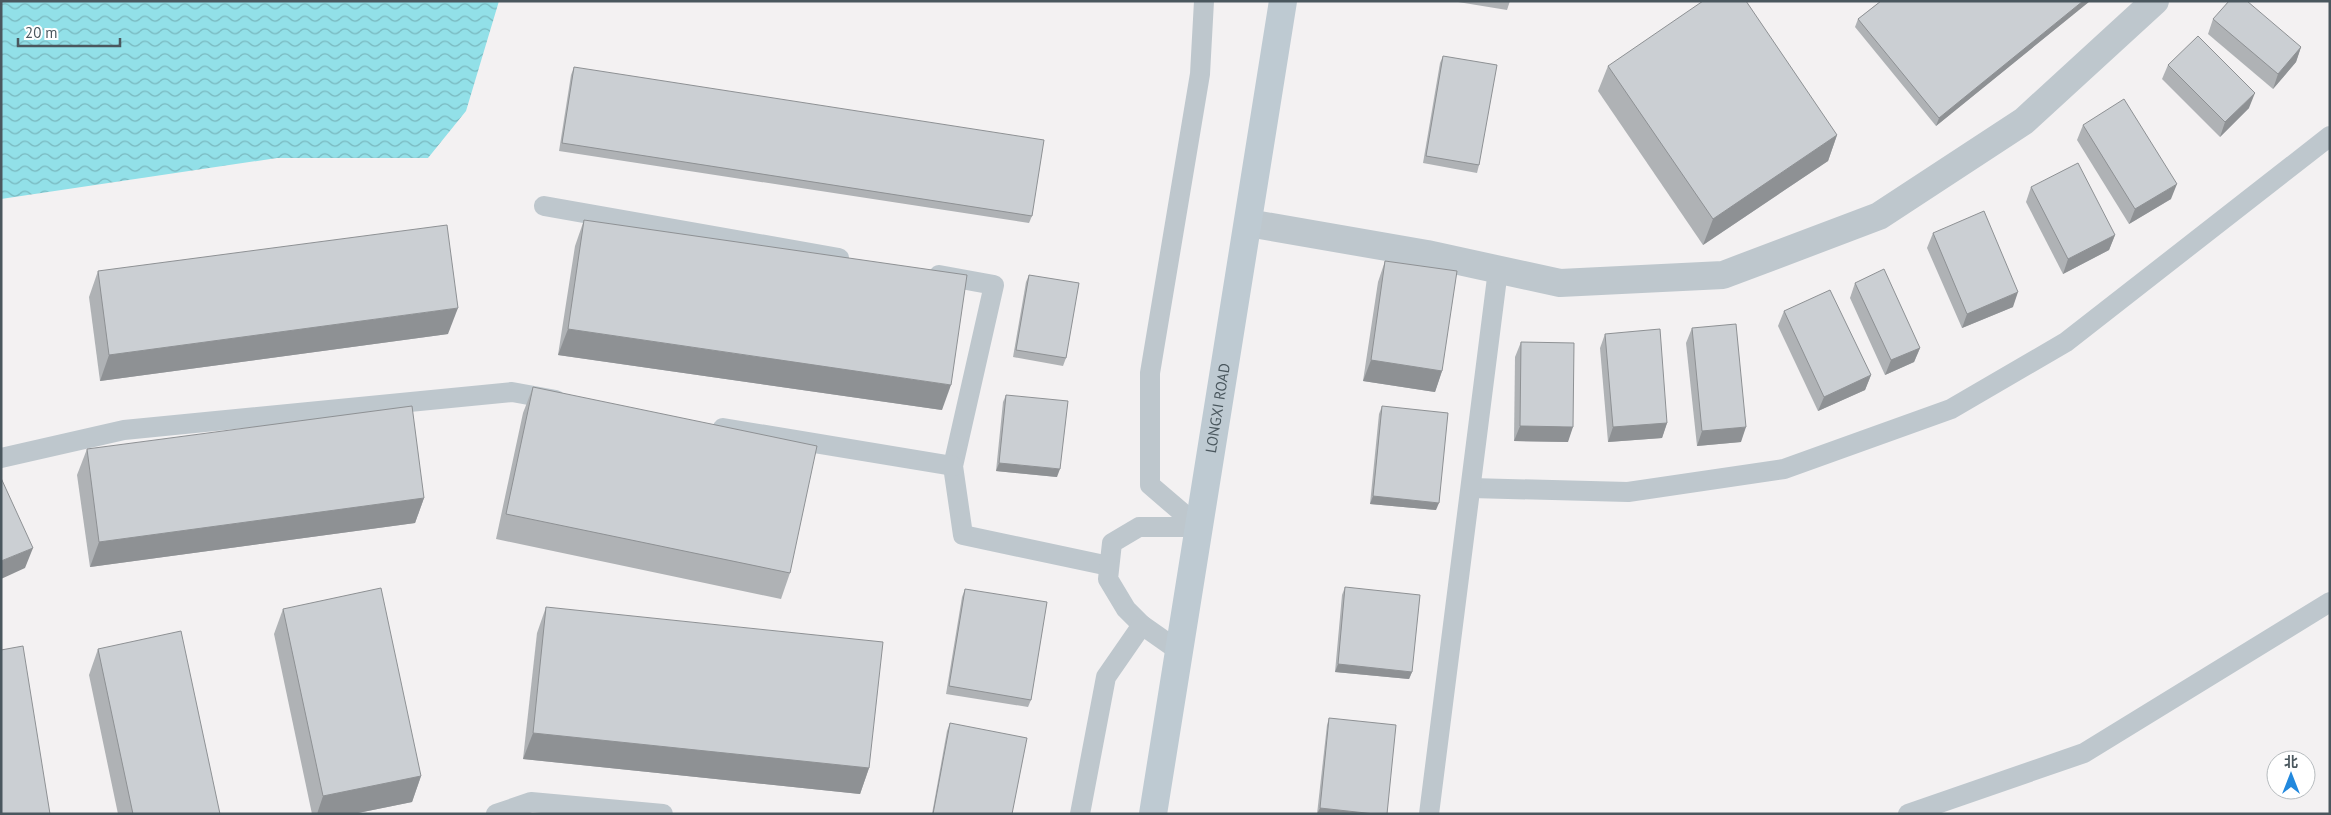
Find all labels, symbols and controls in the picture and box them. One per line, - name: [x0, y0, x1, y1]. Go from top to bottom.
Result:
- scale bar: [18, 15, 120, 47]
- text: 20 m: [25, 23, 58, 42]
- street label: LONGXI ROAD: [1201, 362, 1234, 454]
- north arrow: [2266, 750, 2316, 800]
- text: 北: [2284, 753, 2298, 771]

